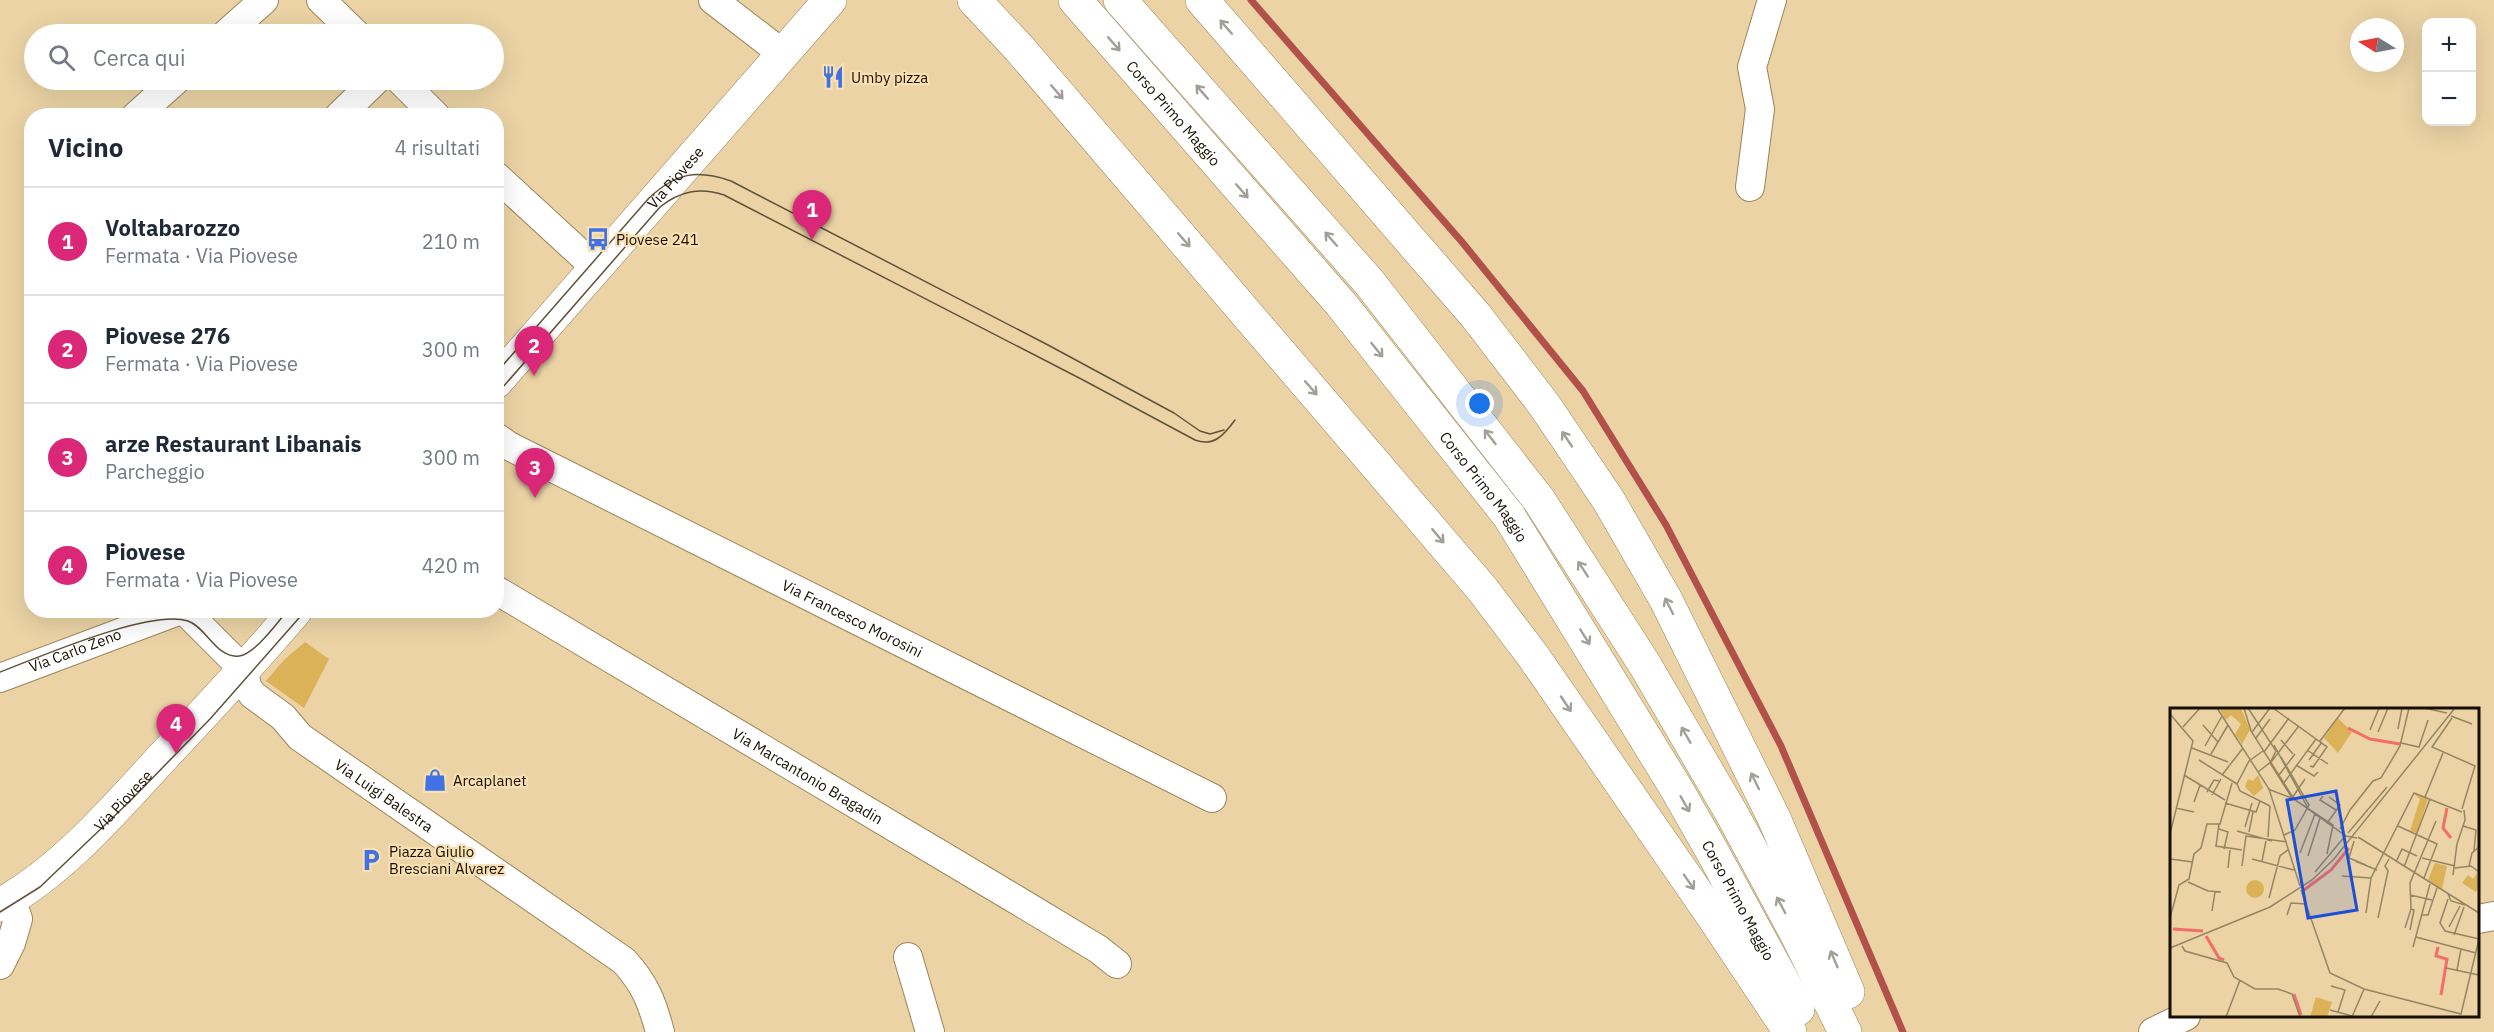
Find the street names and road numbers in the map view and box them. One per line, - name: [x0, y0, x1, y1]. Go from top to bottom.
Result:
- street label: Corso Primo Maggio: [1122, 56, 1225, 170]
- street label: Via Piovese: [643, 142, 707, 212]
- street label: Corso Primo Maggio: [1436, 427, 1532, 545]
- street label: Via Francesco Morosini: [779, 575, 926, 661]
- street label: Via Carlo Zeno: [26, 624, 124, 676]
- street label: Via Marcantonio Bragadin: [729, 723, 887, 828]
- street label: Via Luigi Balestra: [331, 755, 437, 836]
- street label: Via Piovese: [90, 766, 156, 835]
- street label: Corso Primo Maggio: [1698, 837, 1779, 963]

